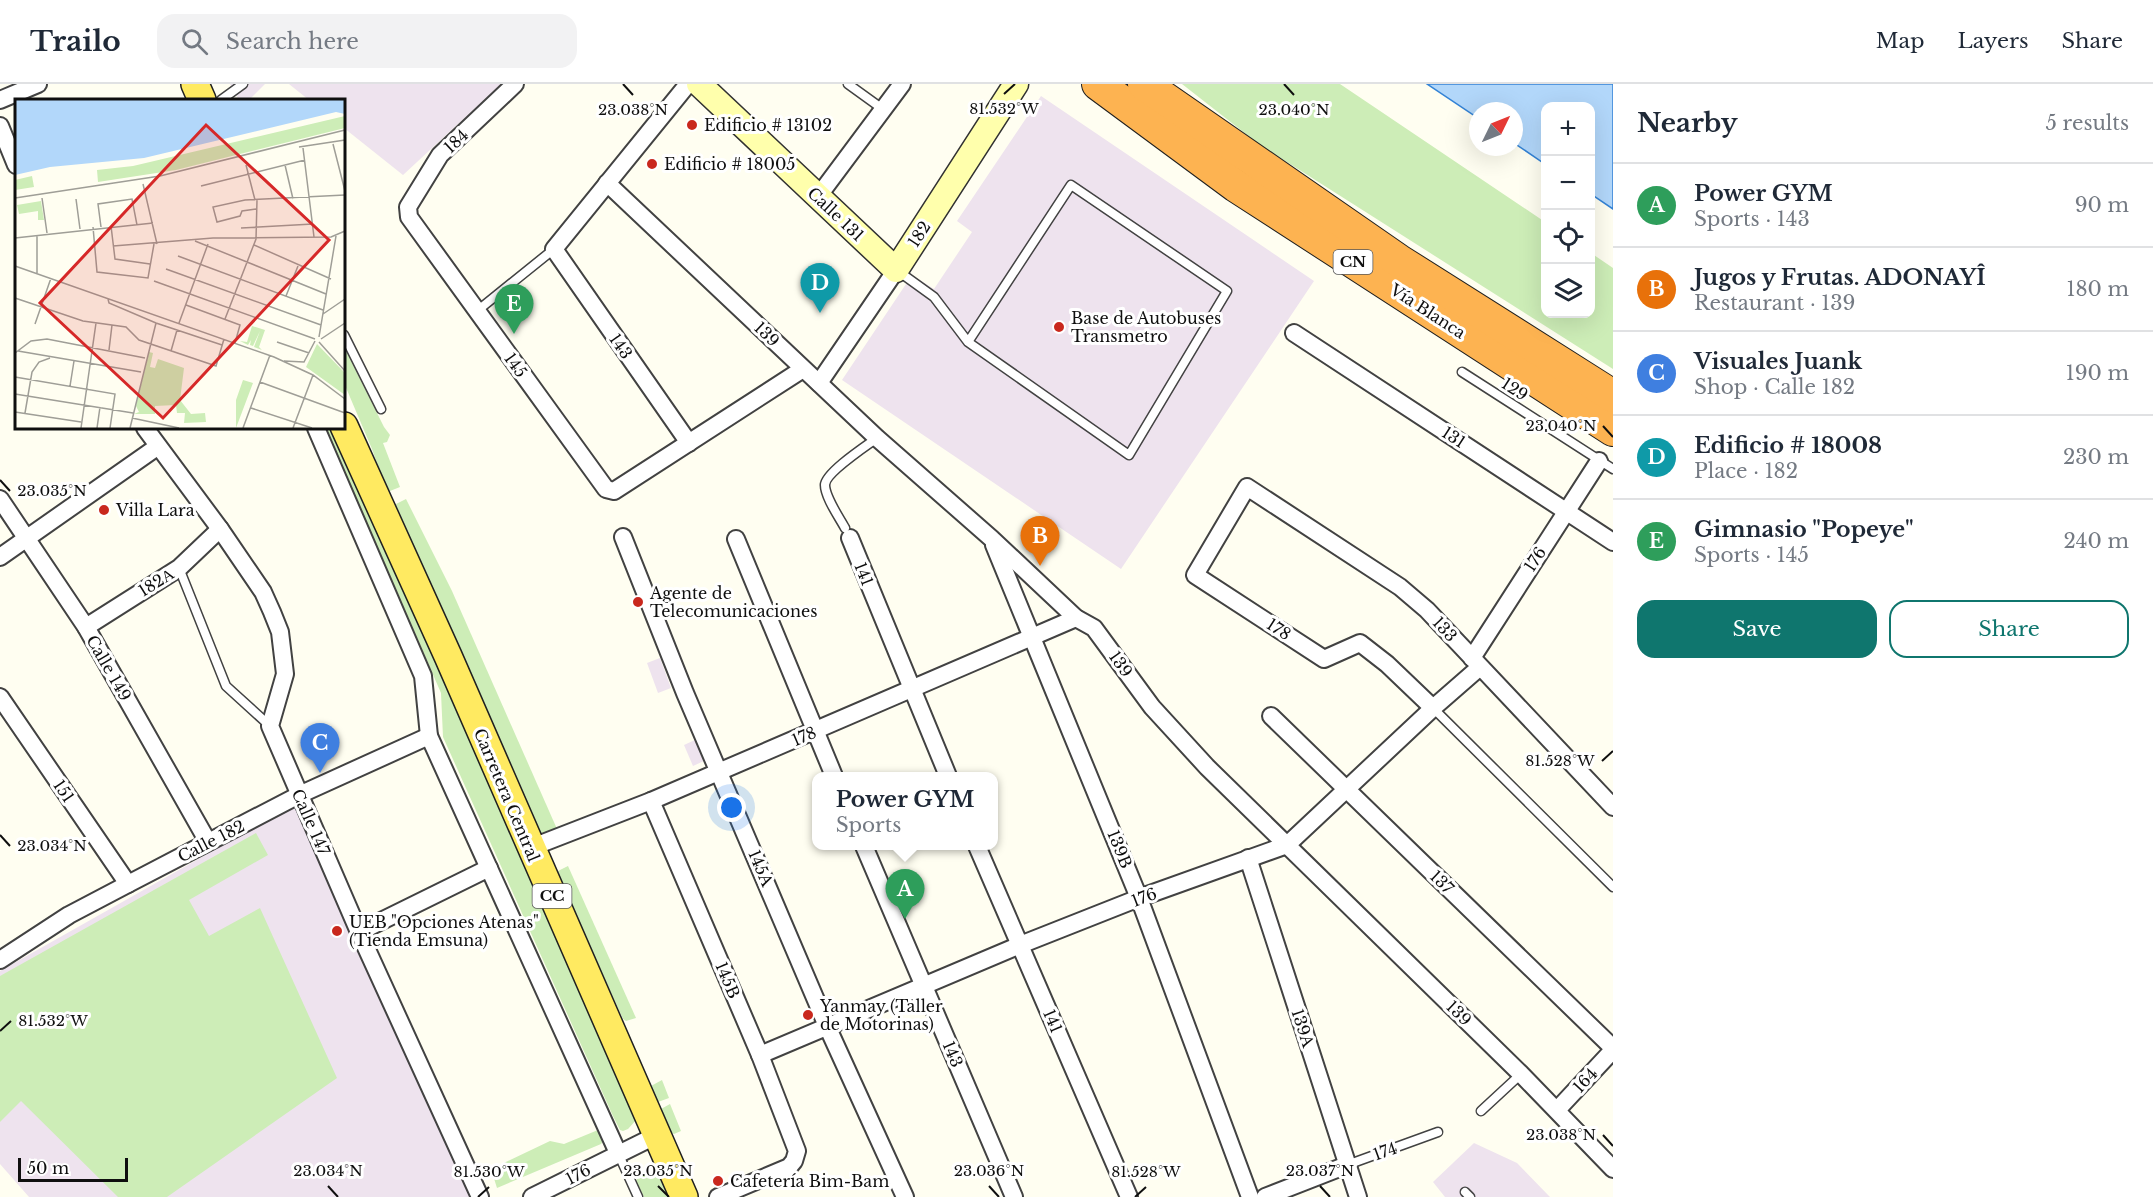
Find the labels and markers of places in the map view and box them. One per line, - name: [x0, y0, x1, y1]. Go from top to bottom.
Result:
- place label: Edificio # 13102: [704, 115, 832, 135]
- marker: Edificio # 13102: [685, 118, 699, 132]
- place label: Edificio # 18005: [664, 154, 795, 174]
- marker: Edificio # 18005: [645, 157, 659, 171]
- pin: D: [800, 264, 840, 313]
- pin: E: [494, 284, 534, 334]
- place label: Base de Autobuses Transmetro: [1071, 308, 1221, 346]
- marker: Base de Autobuses Transmetro: [1052, 320, 1066, 334]
- place label: Villa Lara: [115, 500, 195, 520]
- marker: Villa Lara: [97, 503, 111, 517]
- pin: B: [1020, 516, 1060, 566]
- place label: Agente de Telecomunicaciones: [649, 583, 817, 621]
- marker: Agente de Telecomunicaciones: [631, 595, 645, 609]
- pin: C: [300, 724, 340, 773]
- pin: A: [886, 870, 924, 919]
- place label: UEB "Opciones Atenas" (Tienda Emsuna): [349, 912, 539, 950]
- marker: UEB "Opciones Atenas" (Tienda Emsuna): [330, 924, 344, 938]
- place label: Yanmay (Taller de Motorinas): [819, 996, 943, 1034]
- marker: Yanmay (Taller de Motorinas): [801, 1008, 815, 1022]
- place label: Cafetería Bim-Bam: [730, 1171, 889, 1191]
- marker: Cafetería Bim-Bam: [711, 1174, 725, 1188]

